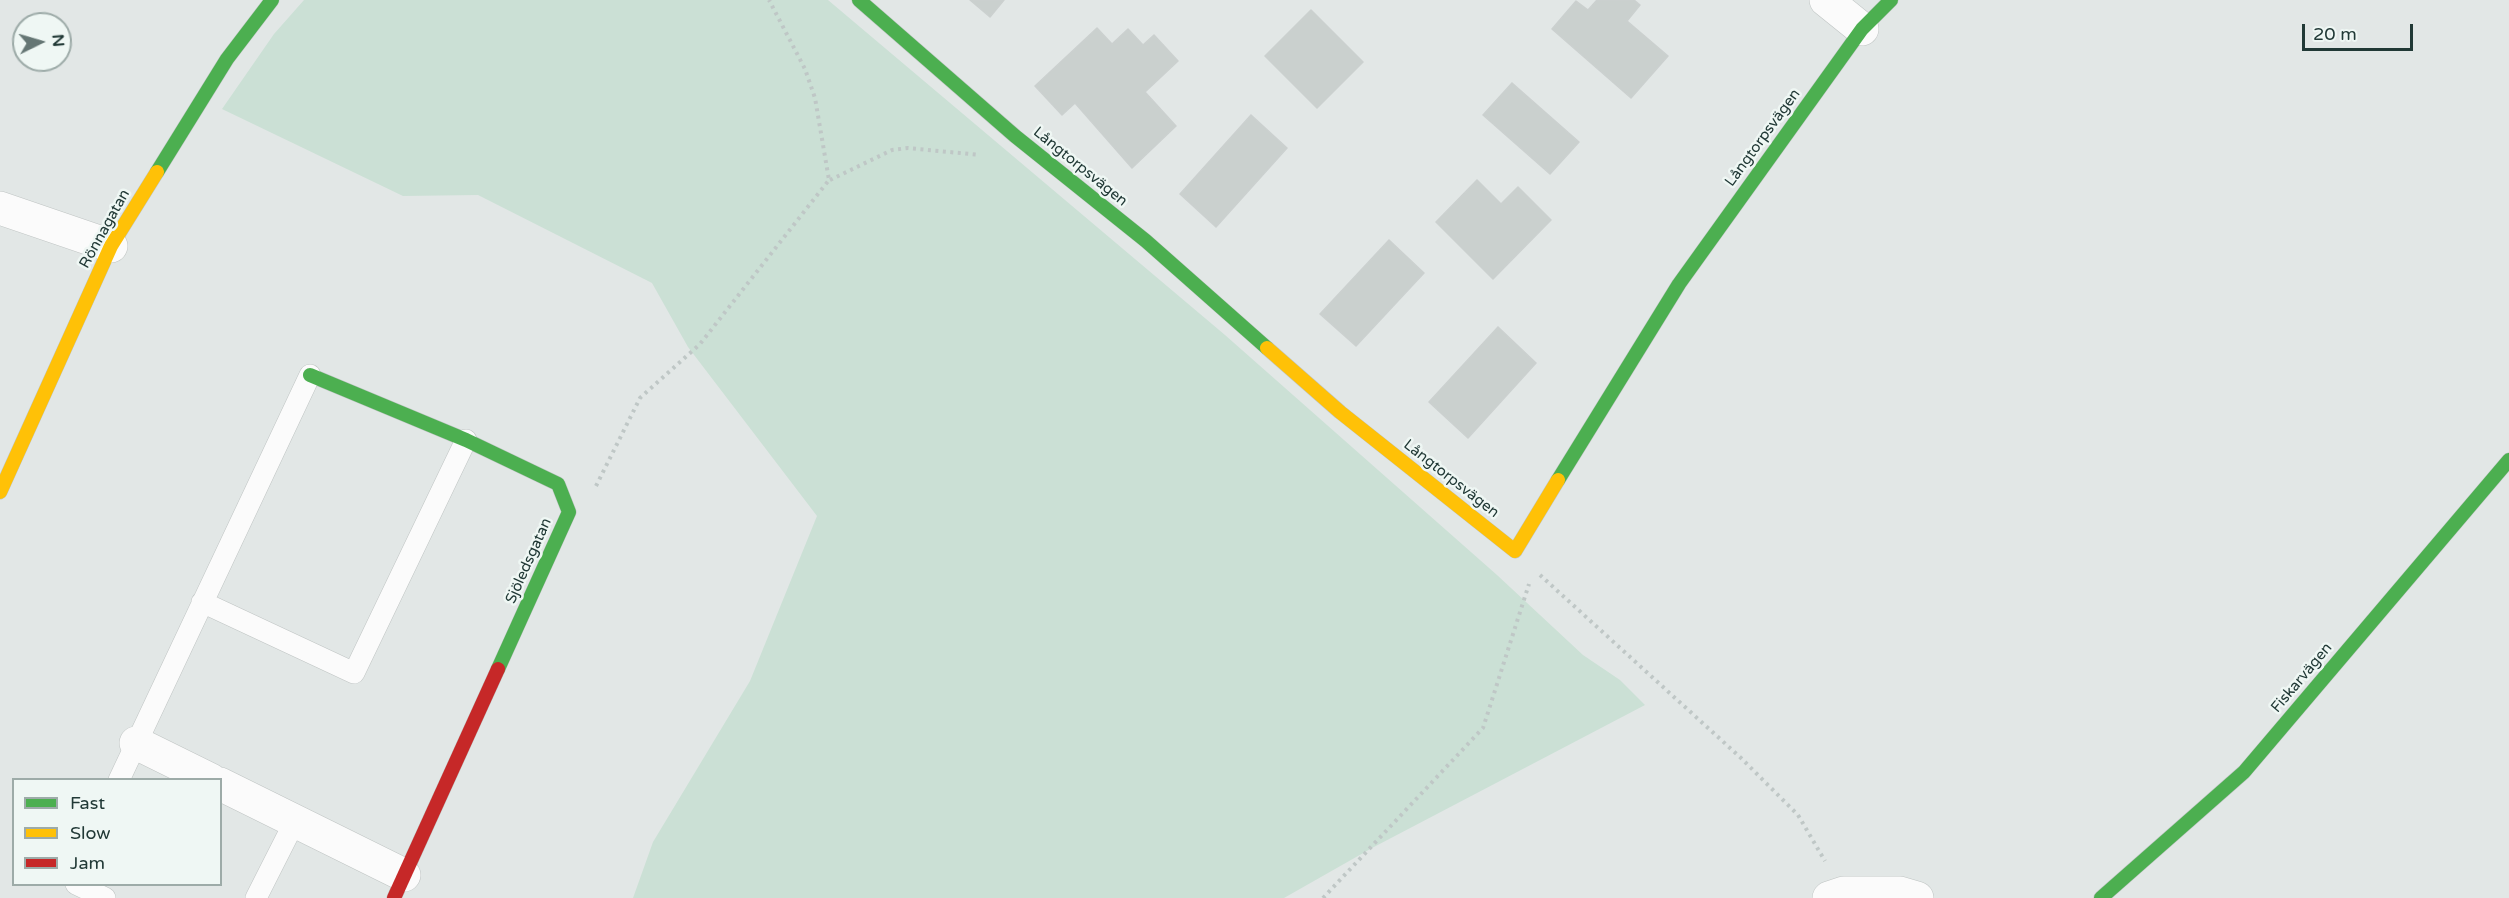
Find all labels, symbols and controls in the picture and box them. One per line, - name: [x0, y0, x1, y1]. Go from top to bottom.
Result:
- north arrow: [12, 12, 72, 72]
- scale bar: [2305, 12, 2416, 50]
- text: 20 m: [2313, 23, 2357, 45]
- text: N: [47, 33, 68, 48]
- street label: Långtorpsvägen: [1722, 86, 1804, 190]
- street label: Långtorpsvägen: [1029, 123, 1131, 211]
- street label: Rönnagatan: [76, 186, 134, 272]
- street label: Långtorpsvägen: [1400, 436, 1502, 522]
- street label: Sjöledsgatan: [502, 515, 556, 607]
- street label: Fiskarvägen: [2268, 639, 2336, 717]
- legend: [12, 778, 222, 886]
- text: Fast: [70, 792, 105, 814]
- text: Slow: [70, 822, 111, 844]
- text: Jam: [70, 852, 105, 874]

